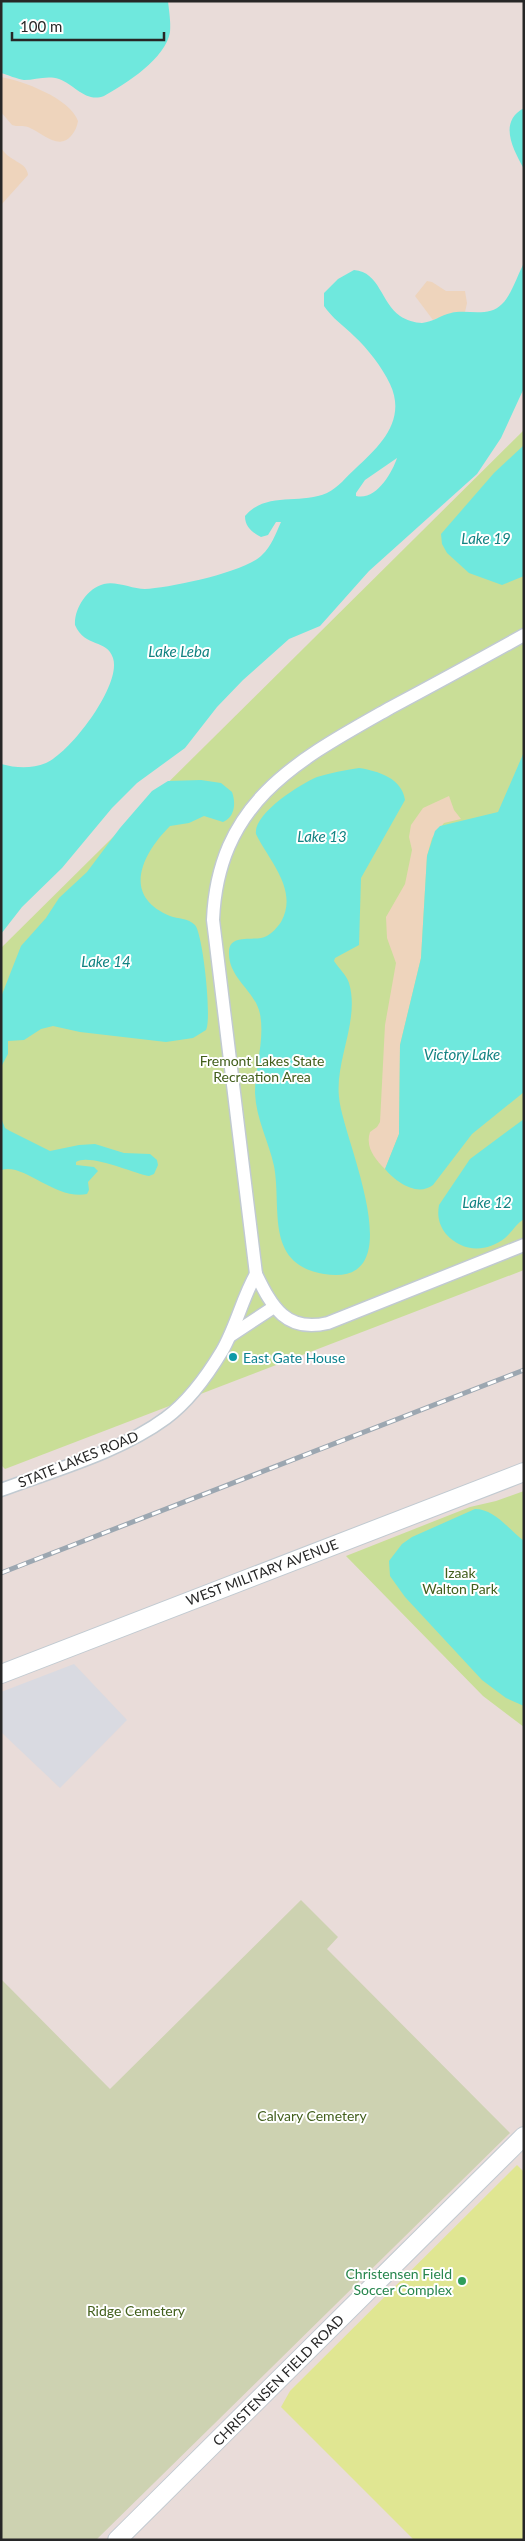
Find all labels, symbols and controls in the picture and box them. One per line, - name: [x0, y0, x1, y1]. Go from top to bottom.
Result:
- scale bar: [12, 10, 165, 42]
- text: 100 m: [20, 17, 62, 35]
- water label: Lake 19: [461, 529, 511, 547]
- water label: Lake Leba: [148, 642, 210, 660]
- water label: Lake 13: [297, 827, 347, 845]
- water label: Lake 14: [81, 952, 131, 970]
- water label: Victory Lake: [424, 1045, 500, 1063]
- park label: Fremont Lakes State Recreation Area: [200, 1052, 324, 1085]
- water label: Lake 12: [462, 1193, 512, 1211]
- place label: East Gate House: [243, 1349, 345, 1366]
- marker: East Gate House: [227, 1351, 239, 1363]
- street label: STATE LAKES ROAD: [15, 1427, 141, 1491]
- street label: WEST MILITARY AVENUE: [184, 1535, 340, 1609]
- park label: Izaak Walton Park: [422, 1564, 499, 1597]
- park label: Calvary Cemetery: [257, 2107, 367, 2124]
- place label: Christensen Field Soccer Complex: [345, 2265, 452, 2298]
- marker: Christensen Field Soccer Complex: [456, 2275, 468, 2287]
- park label: Ridge Cemetery: [87, 2302, 186, 2319]
- street label: CHRISTENSEN FIELD ROAD: [209, 2311, 347, 2449]

